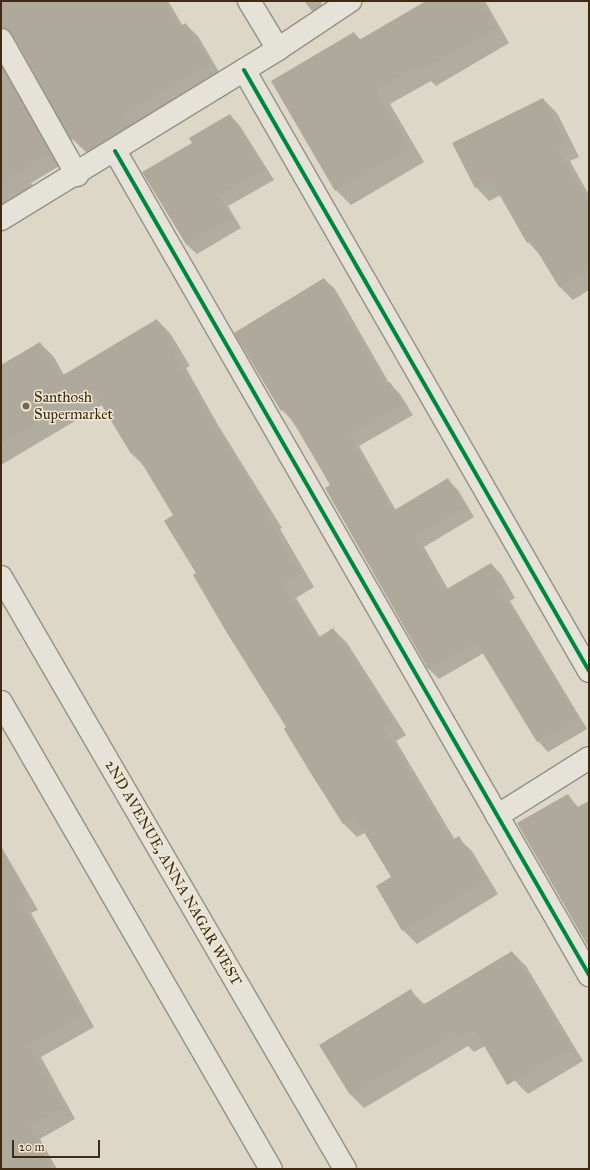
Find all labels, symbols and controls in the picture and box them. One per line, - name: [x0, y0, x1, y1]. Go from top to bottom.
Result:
- place label: Santhosh Supermarket: [34, 388, 113, 423]
- marker: Santhosh Supermarket: [21, 401, 31, 411]
- street label: 2ND AVENUE, ANNA NAGAR WEST: [101, 757, 245, 989]
- scale bar: [14, 1132, 102, 1158]
- text: 20 m: [19, 1140, 45, 1154]

